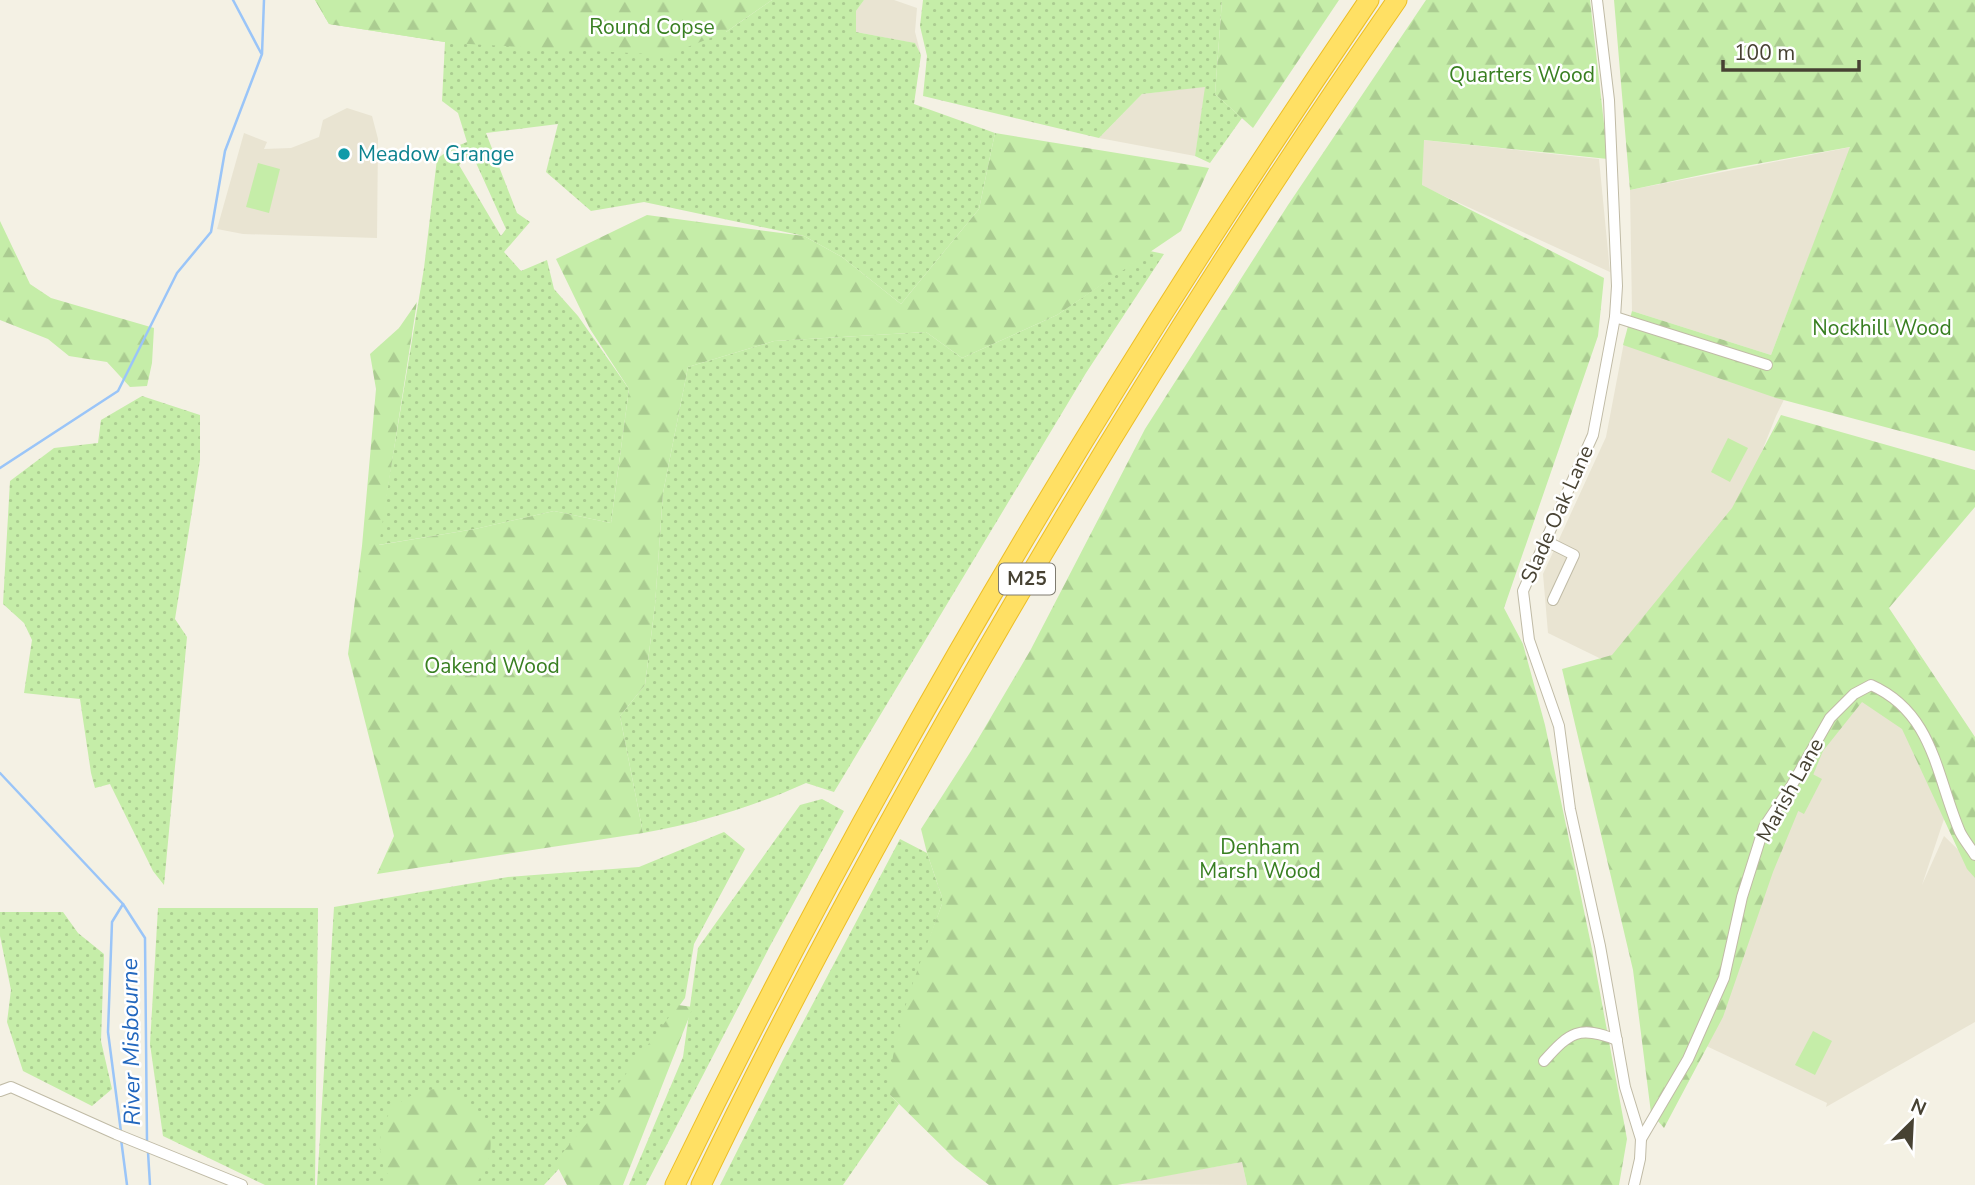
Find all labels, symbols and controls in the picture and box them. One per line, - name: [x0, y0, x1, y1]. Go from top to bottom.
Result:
- park label: Round Copse: [589, 13, 715, 41]
- scale bar: [1723, 28, 1860, 72]
- text: 100 m: [1734, 39, 1795, 67]
- park label: Quarters Wood: [1449, 61, 1595, 89]
- place label: Meadow Grange: [358, 140, 514, 168]
- marker: Meadow Grange: [336, 146, 352, 162]
- park label: Nockhill Wood: [1812, 314, 1952, 342]
- street label: Slade Oak Lane: [1514, 441, 1600, 587]
- road number: M25: [999, 564, 1055, 594]
- park label: Oakend Wood: [424, 652, 560, 680]
- street label: Marish Lane: [1750, 733, 1830, 847]
- park label: Denham Marsh Wood: [1199, 833, 1321, 885]
- water label: River Misbourne: [114, 958, 148, 1126]
- north arrow: [1877, 1087, 1947, 1157]
- text: N: [1907, 1093, 1930, 1122]

